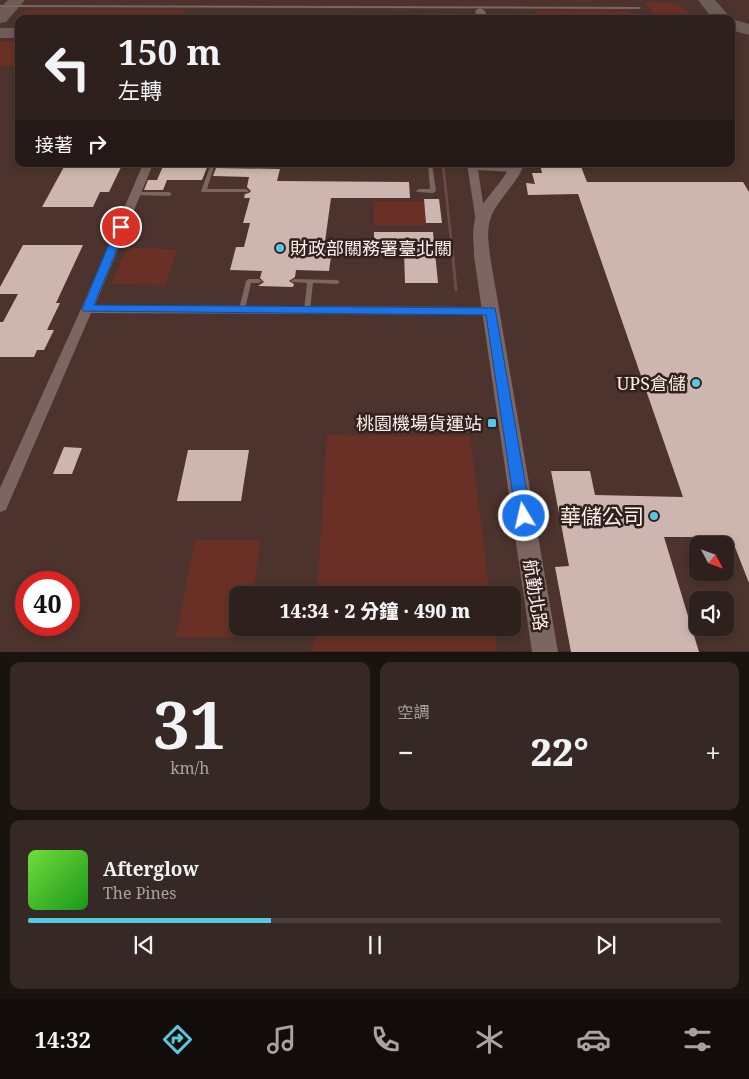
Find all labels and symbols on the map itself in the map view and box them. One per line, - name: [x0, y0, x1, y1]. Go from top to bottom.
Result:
- pin: [100, 206, 142, 248]
- place label: 財政部關務署臺北關: [290, 236, 452, 260]
- marker: 財政部關務署臺北關: [274, 242, 286, 254]
- place label: UPS倉儲: [616, 371, 686, 395]
- marker: UPS倉儲: [690, 377, 702, 389]
- place label: 桃園機場貨運站: [356, 411, 482, 435]
- marker: 桃園機場貨運站: [486, 417, 498, 429]
- position arrow: [497, 489, 549, 541]
- place label: 華儲公司: [560, 502, 644, 530]
- marker: 華儲公司: [648, 510, 660, 522]
- north arrow: [689, 536, 734, 581]
- street label: 航勤北路: [519, 558, 553, 632]
- speed limit sign: 40: [15, 571, 80, 636]

